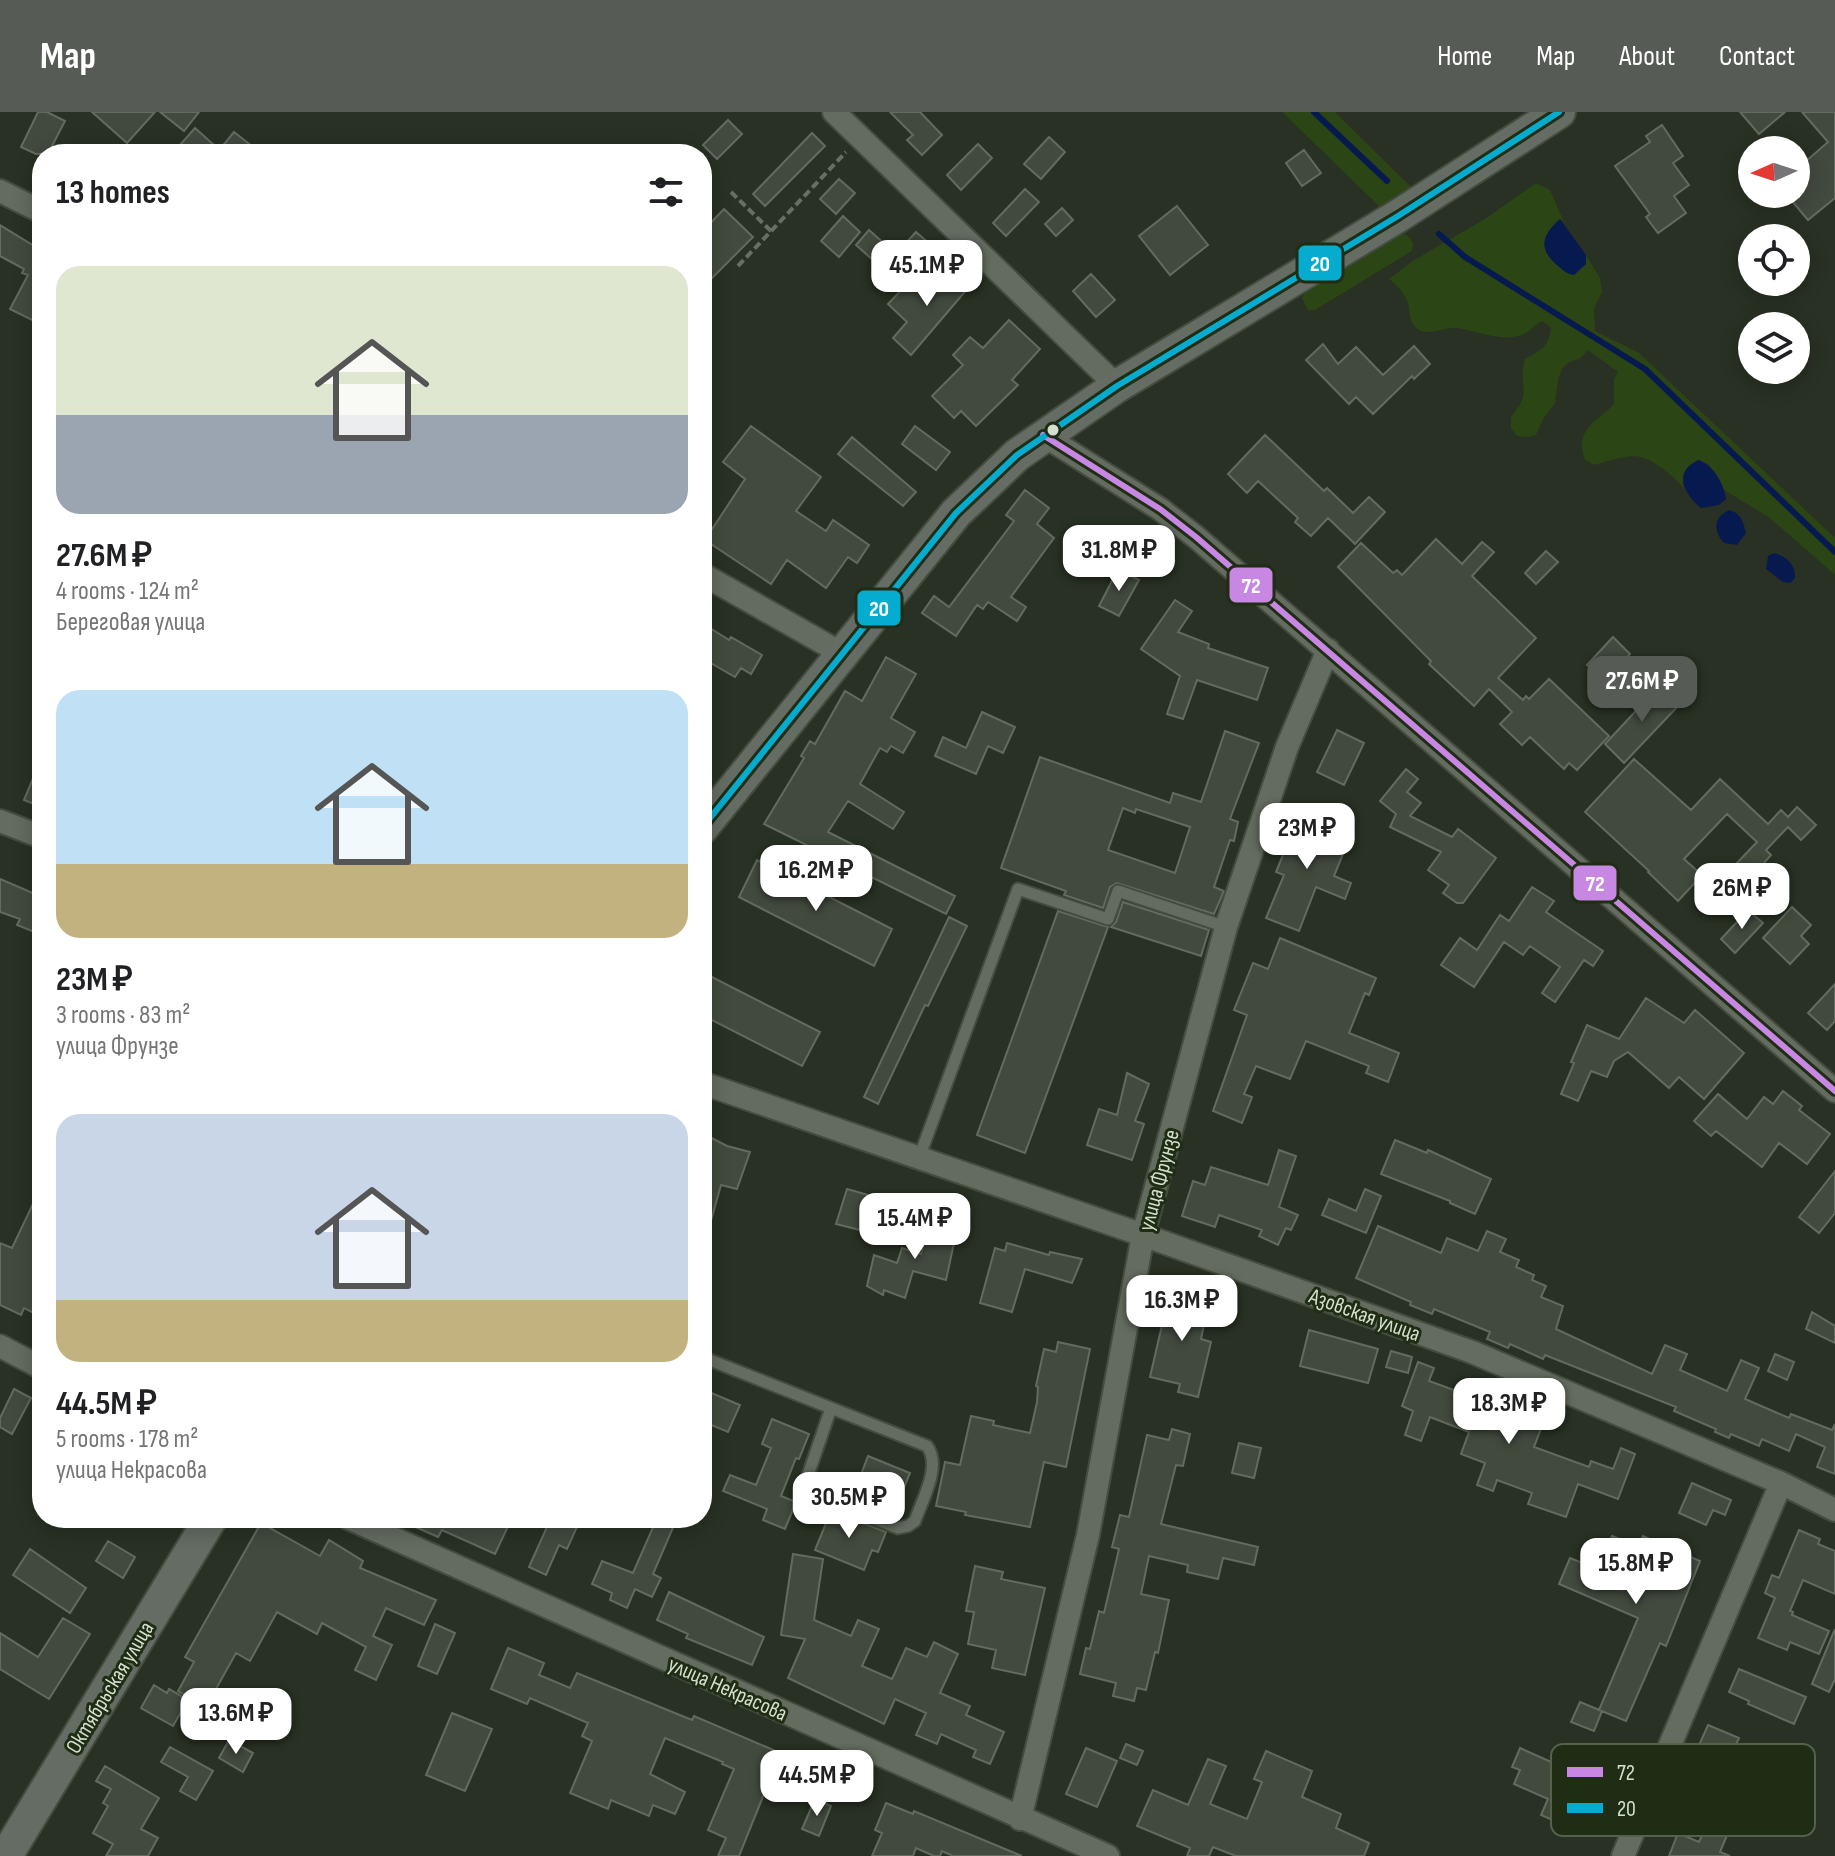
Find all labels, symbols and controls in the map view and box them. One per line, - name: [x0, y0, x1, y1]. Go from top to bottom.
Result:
- text: Map: [40, 34, 96, 79]
- text: Home: [1437, 40, 1492, 73]
- text: Map: [1536, 40, 1575, 73]
- text: About: [1619, 40, 1675, 73]
- text: Contact: [1719, 40, 1795, 73]
- north arrow: [1738, 136, 1810, 208]
- map controls: [1738, 136, 1810, 384]
- icon: filters: [644, 170, 688, 214]
- text: 13 homes: [56, 172, 170, 213]
- button: locate: [1738, 224, 1810, 296]
- pin: 45.1M ₽: [853, 240, 1001, 308]
- line badge: 20: [1297, 244, 1343, 282]
- text: 45.1M ₽: [889, 250, 965, 281]
- text: 20: [1310, 251, 1330, 278]
- button: layers: [1738, 312, 1810, 384]
- icon: home: [300, 318, 444, 462]
- unlabelled marker: [1045, 422, 1061, 438]
- pin: 31.8M ₽: [1045, 525, 1193, 593]
- text: 27.6M ₽: [56, 535, 152, 576]
- text: 31.8M ₽: [1081, 535, 1157, 566]
- line badge: 72: [1228, 566, 1274, 604]
- text: 72: [1241, 573, 1261, 600]
- text: 4 rooms · 124 m²: [56, 576, 199, 607]
- line badge: 20: [856, 589, 902, 627]
- text: 20: [869, 596, 889, 623]
- text: Береговая улица: [56, 607, 205, 638]
- pin: 27.6M ₽: [1568, 656, 1716, 724]
- text: 27.6M ₽: [1605, 666, 1679, 697]
- icon: home: [300, 742, 444, 886]
- pin: 23M ₽: [1251, 803, 1363, 871]
- text: 23M ₽: [1278, 813, 1336, 844]
- pin: 16.2M ₽: [742, 845, 890, 913]
- text: 16.2M ₽: [778, 855, 854, 886]
- pin: 26M ₽: [1686, 863, 1798, 931]
- line badge: 72: [1572, 864, 1618, 902]
- text: 72: [1585, 871, 1605, 898]
- text: 26M ₽: [1712, 873, 1772, 904]
- text: 23M ₽: [56, 959, 133, 1000]
- text: 3 rooms · 83 m²: [56, 1000, 190, 1031]
- text: улица Фрунзе: [56, 1031, 179, 1062]
- street label: улица Фрунзе: [1133, 1127, 1186, 1234]
- icon: home: [300, 1166, 444, 1310]
- pin: 15.4M ₽: [841, 1193, 989, 1261]
- text: 15.4M ₽: [877, 1203, 953, 1234]
- pin: 16.3M ₽: [1108, 1275, 1256, 1343]
- street label: Азовская улица: [1304, 1283, 1424, 1348]
- text: 16.3M ₽: [1144, 1285, 1220, 1316]
- pin: 18.3M ₽: [1435, 1378, 1583, 1446]
- text: 44.5M ₽: [56, 1383, 157, 1424]
- text: 18.3M ₽: [1471, 1388, 1547, 1419]
- text: 5 rooms · 178 m²: [56, 1424, 198, 1455]
- text: улица Некрасова: [56, 1455, 207, 1486]
- pin: 30.5M ₽: [775, 1472, 923, 1540]
- text: 30.5M ₽: [811, 1482, 887, 1513]
- pin: 15.8M ₽: [1562, 1538, 1710, 1606]
- text: 15.8M ₽: [1598, 1548, 1674, 1579]
- street label: Октябрьская улица: [60, 1617, 160, 1759]
- street label: улица Некрасова: [664, 1651, 791, 1728]
- pin: 13.6M ₽: [162, 1688, 310, 1756]
- text: 13.6M ₽: [198, 1698, 274, 1729]
- legend: [1551, 1744, 1815, 1836]
- pin: 44.5M ₽: [743, 1750, 891, 1818]
- text: 44.5M ₽: [778, 1760, 856, 1791]
- text: 72: [1617, 1760, 1635, 1787]
- text: 20: [1617, 1796, 1636, 1823]

